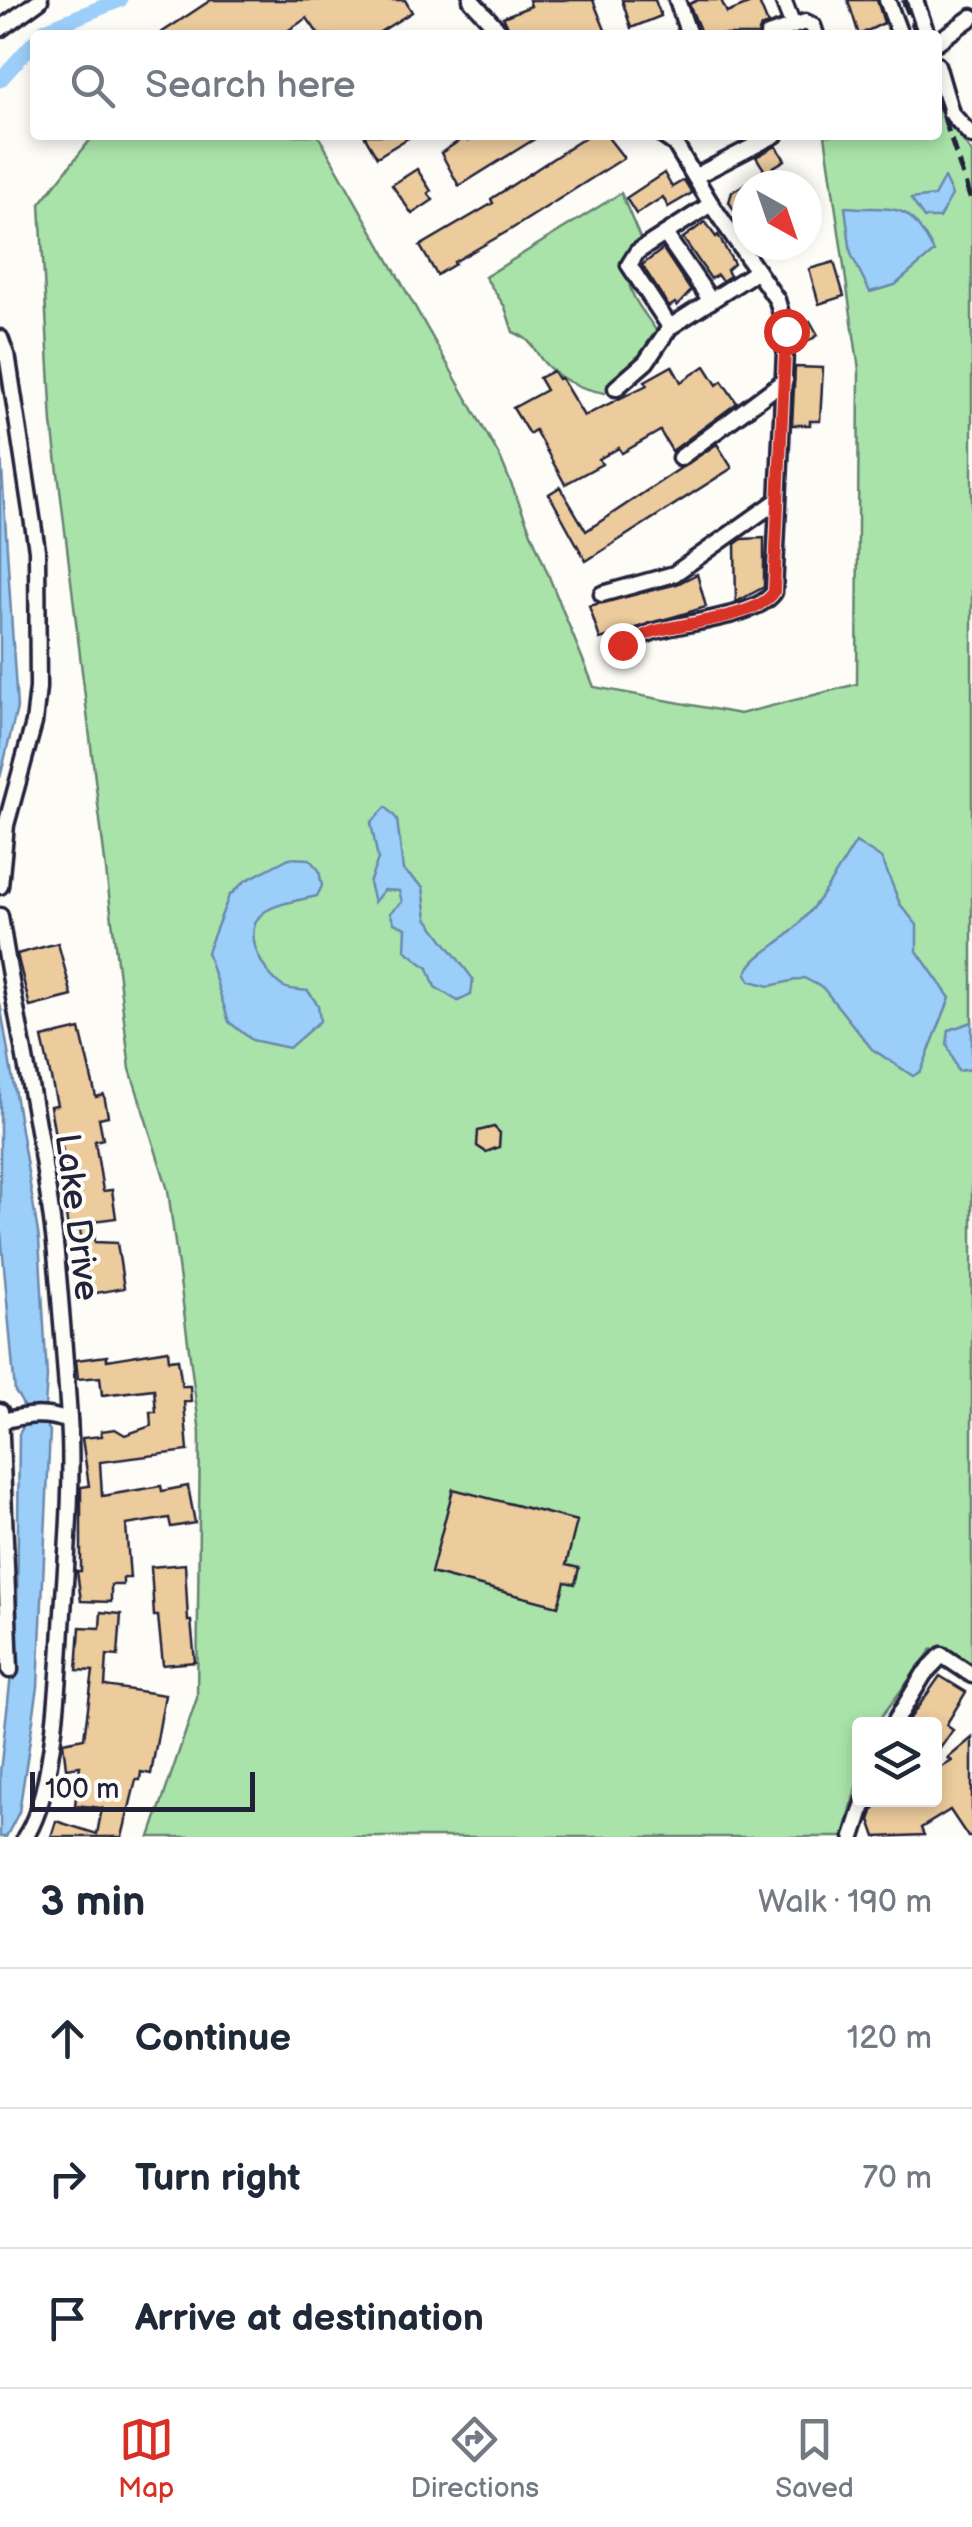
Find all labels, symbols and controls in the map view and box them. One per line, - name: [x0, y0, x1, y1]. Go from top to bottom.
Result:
- search box: [30, 30, 942, 140]
- icon: search: [65, 58, 120, 113]
- text: Search here: [145, 63, 356, 108]
- north arrow: [732, 170, 822, 260]
- route start: [764, 309, 810, 355]
- route end: [600, 623, 646, 669]
- street label: Lake Drive: [45, 1131, 108, 1303]
- map controls: [852, 1717, 942, 1807]
- button: layers: [852, 1717, 942, 1807]
- scale bar: [30, 1767, 255, 1812]
- text: 100 m: [45, 1773, 119, 1806]
- text: 3 min: [40, 1877, 145, 1928]
- text: Walk · 190 m: [758, 1883, 932, 1922]
- icon: ahead: [40, 2011, 95, 2066]
- text: Continue: [135, 2016, 291, 2061]
- text: 120 m: [847, 2019, 932, 2058]
- icon: right: [40, 2151, 95, 2206]
- text: Turn right: [135, 2156, 300, 2201]
- text: 70 m: [862, 2159, 932, 2198]
- icon: arrive: [40, 2291, 95, 2346]
- text: Arrive at destination: [135, 2296, 484, 2341]
- tab: Map: [118, 2412, 174, 2505]
- tab: Directions: [410, 2412, 539, 2505]
- tab: Saved: [775, 2412, 854, 2505]

